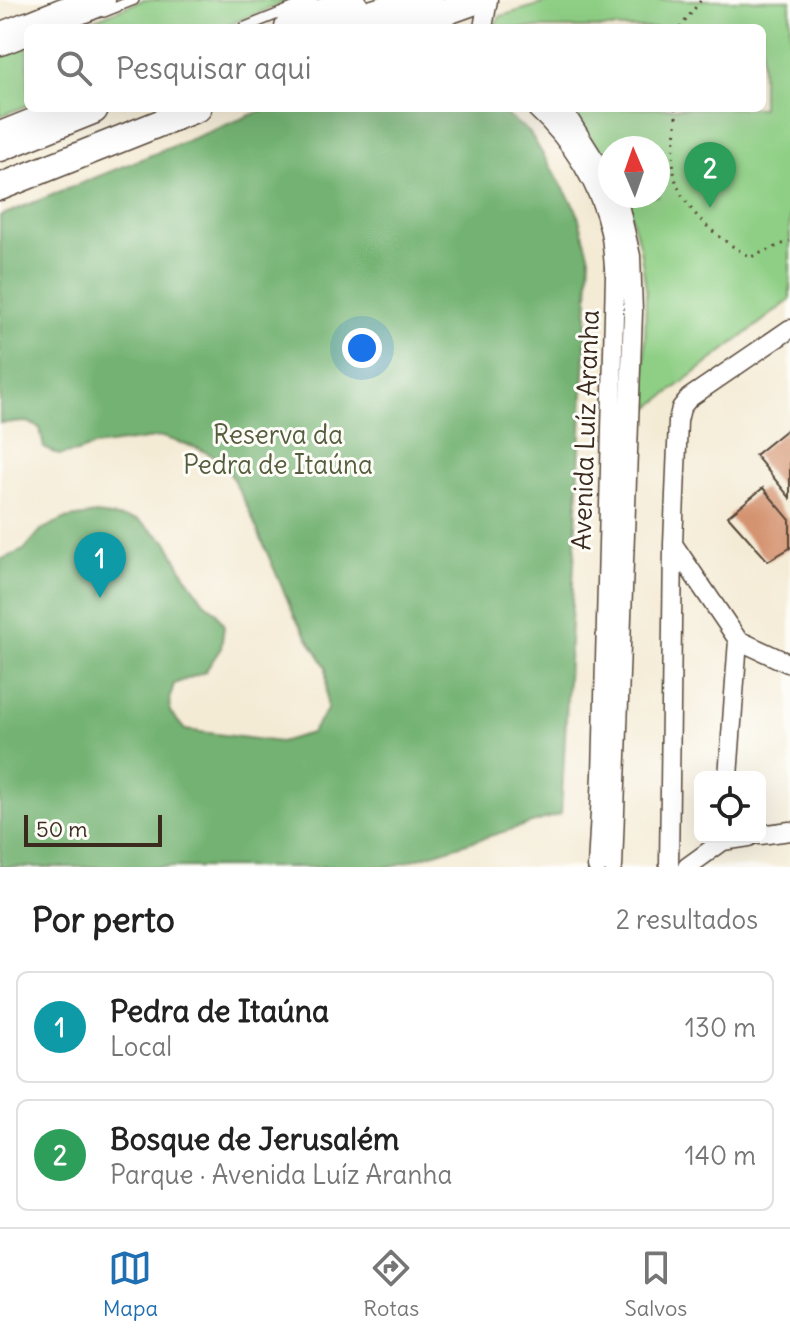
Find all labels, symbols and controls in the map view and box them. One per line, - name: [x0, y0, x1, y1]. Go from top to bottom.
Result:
- search box: [24, 24, 766, 112]
- icon: search: [52, 46, 96, 90]
- text: Pesquisar aqui: [116, 49, 312, 87]
- north arrow: [598, 136, 670, 208]
- pin: 2: [684, 142, 736, 208]
- street label: Avenida Luíz Aranha: [564, 309, 606, 551]
- your location: [342, 328, 382, 368]
- park label: Reserva da Pedra de Itaúna: [183, 418, 373, 481]
- pin: 1: [74, 532, 126, 598]
- map controls: [694, 771, 766, 843]
- button: locate: [694, 771, 766, 843]
- scale bar: [24, 811, 162, 847]
- text: 50 m: [36, 815, 88, 843]
- text: Por perto: [32, 898, 175, 941]
- text: 2 resultados: [616, 903, 758, 936]
- text: Pedra de Itaúna: [110, 992, 329, 1030]
- text: 1: [55, 1011, 65, 1044]
- text: 130 m: [685, 1011, 756, 1044]
- text: Local: [110, 1030, 172, 1063]
- text: Bosque de Jerusalém: [110, 1120, 399, 1158]
- text: 2: [53, 1139, 67, 1172]
- text: 140 m: [685, 1139, 756, 1172]
- text: Parque · Avenida Luíz Aranha: [110, 1158, 452, 1191]
- tab: Mapa: [103, 1246, 158, 1322]
- tab: Rotas: [363, 1246, 419, 1322]
- tab: Salvos: [625, 1246, 687, 1322]

